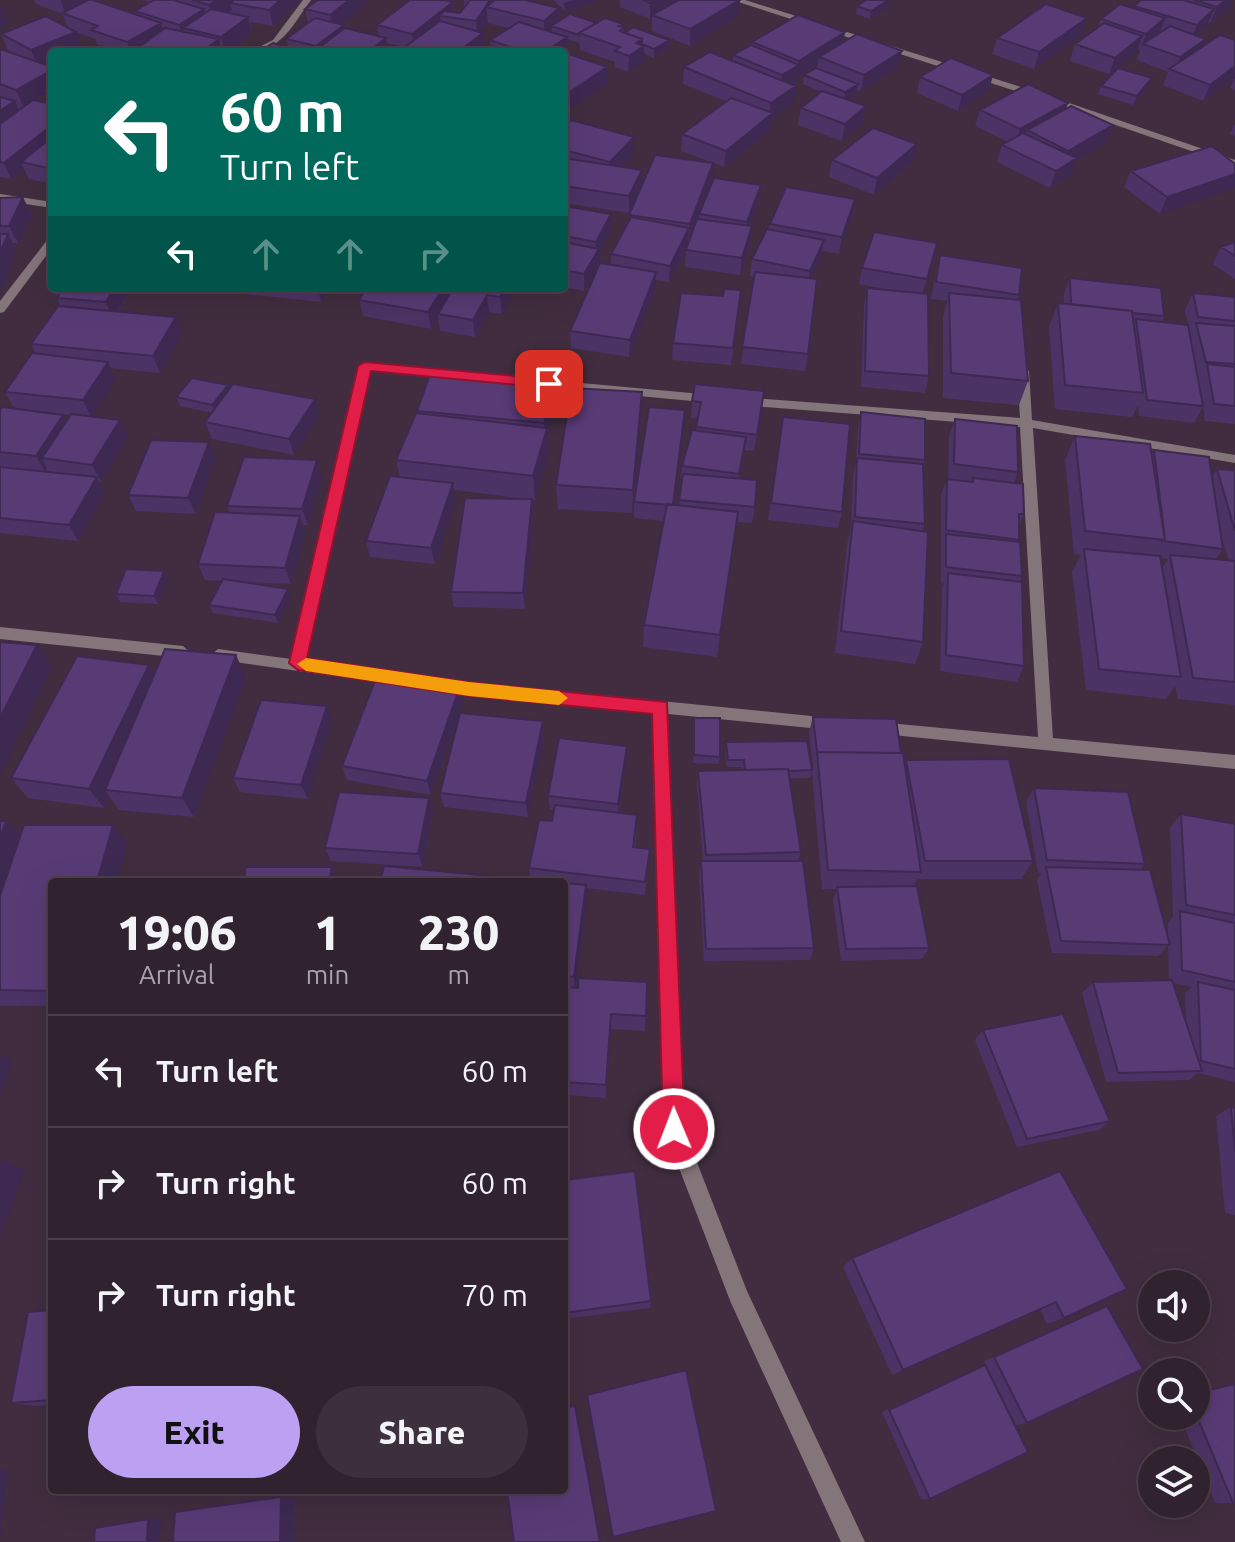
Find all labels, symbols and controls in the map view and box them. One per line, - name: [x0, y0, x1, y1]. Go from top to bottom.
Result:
- icon: left: [88, 80, 192, 184]
- text: 60 m: [220, 80, 345, 143]
- text: Turn left: [220, 146, 359, 187]
- icon: left: [160, 232, 204, 276]
- icon: ahead: [244, 232, 288, 276]
- icon: ahead: [328, 232, 372, 276]
- icon: right: [412, 232, 456, 276]
- pin: [515, 350, 583, 418]
- icon: arrive: [527, 362, 571, 406]
- text: 19:06: [117, 905, 237, 959]
- text: 1: [314, 905, 341, 959]
- text: 230: [418, 905, 499, 959]
- text: Arrival: [139, 960, 215, 989]
- text: min: [306, 960, 349, 989]
- text: m: [447, 960, 470, 989]
- icon: left: [88, 1049, 132, 1093]
- text: Turn left: [156, 1054, 278, 1088]
- text: 60 m: [461, 1054, 528, 1088]
- position arrow: [632, 1087, 716, 1171]
- icon: right: [88, 1161, 132, 1205]
- text: Turn right: [156, 1166, 296, 1200]
- text: 60 m: [461, 1166, 528, 1200]
- map controls: [1138, 1270, 1210, 1518]
- button: sound: [1138, 1270, 1210, 1342]
- icon: right: [88, 1273, 132, 1317]
- text: Turn right: [156, 1278, 296, 1312]
- text: 70 m: [461, 1278, 528, 1312]
- button: search: [1138, 1358, 1210, 1430]
- button: Exit: [88, 1386, 300, 1478]
- button: Share: [316, 1386, 528, 1478]
- button: layers: [1138, 1446, 1210, 1518]

